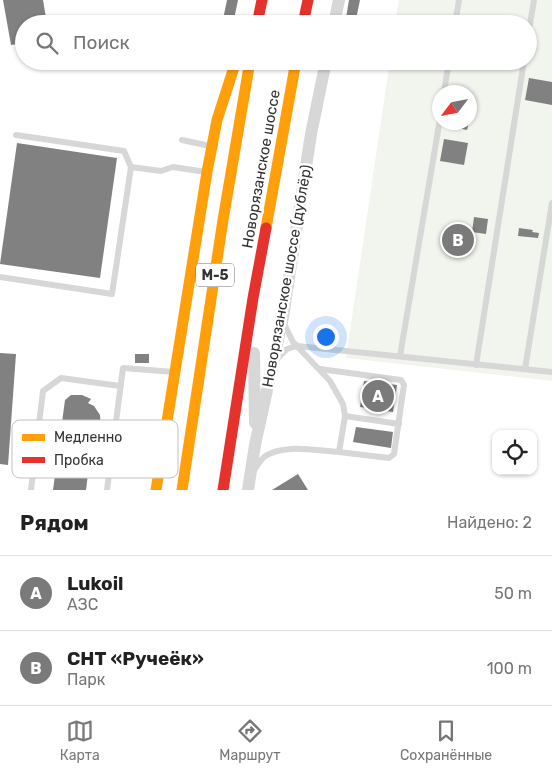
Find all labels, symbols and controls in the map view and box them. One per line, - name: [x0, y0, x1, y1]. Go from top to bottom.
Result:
- search box: [15, 15, 537, 70]
- icon: search: [33, 29, 61, 57]
- text: Поиск: [73, 31, 130, 54]
- north arrow: [432, 85, 477, 130]
- street label: Новорязанское шоссе: [238, 88, 284, 250]
- street label: Новорязанское шоссе (дублёр): [259, 163, 315, 389]
- pin: B: [442, 221, 474, 259]
- road number: М-5: [196, 264, 234, 286]
- your location: [313, 324, 339, 350]
- pin: A: [362, 377, 394, 415]
- legend: [12, 420, 178, 478]
- text: Медленно: [54, 429, 122, 446]
- map controls: [492, 430, 537, 475]
- button: locate: [492, 430, 537, 475]
- text: Пробка: [54, 452, 104, 469]
- text: Рядом: [20, 510, 89, 535]
- text: Найдено: 2: [447, 513, 532, 532]
- text: Lukoil: [67, 572, 124, 595]
- text: A: [30, 584, 42, 603]
- text: 50 m: [494, 584, 532, 603]
- text: АЗС: [67, 595, 98, 614]
- text: СНТ «Ручеёк»: [67, 647, 204, 670]
- text: B: [30, 659, 42, 678]
- text: 100 m: [487, 659, 532, 678]
- text: Парк: [67, 670, 105, 689]
- tab: Карта: [60, 717, 100, 764]
- tab: Маршрут: [219, 717, 280, 764]
- tab: Сохранённые: [400, 717, 492, 764]

